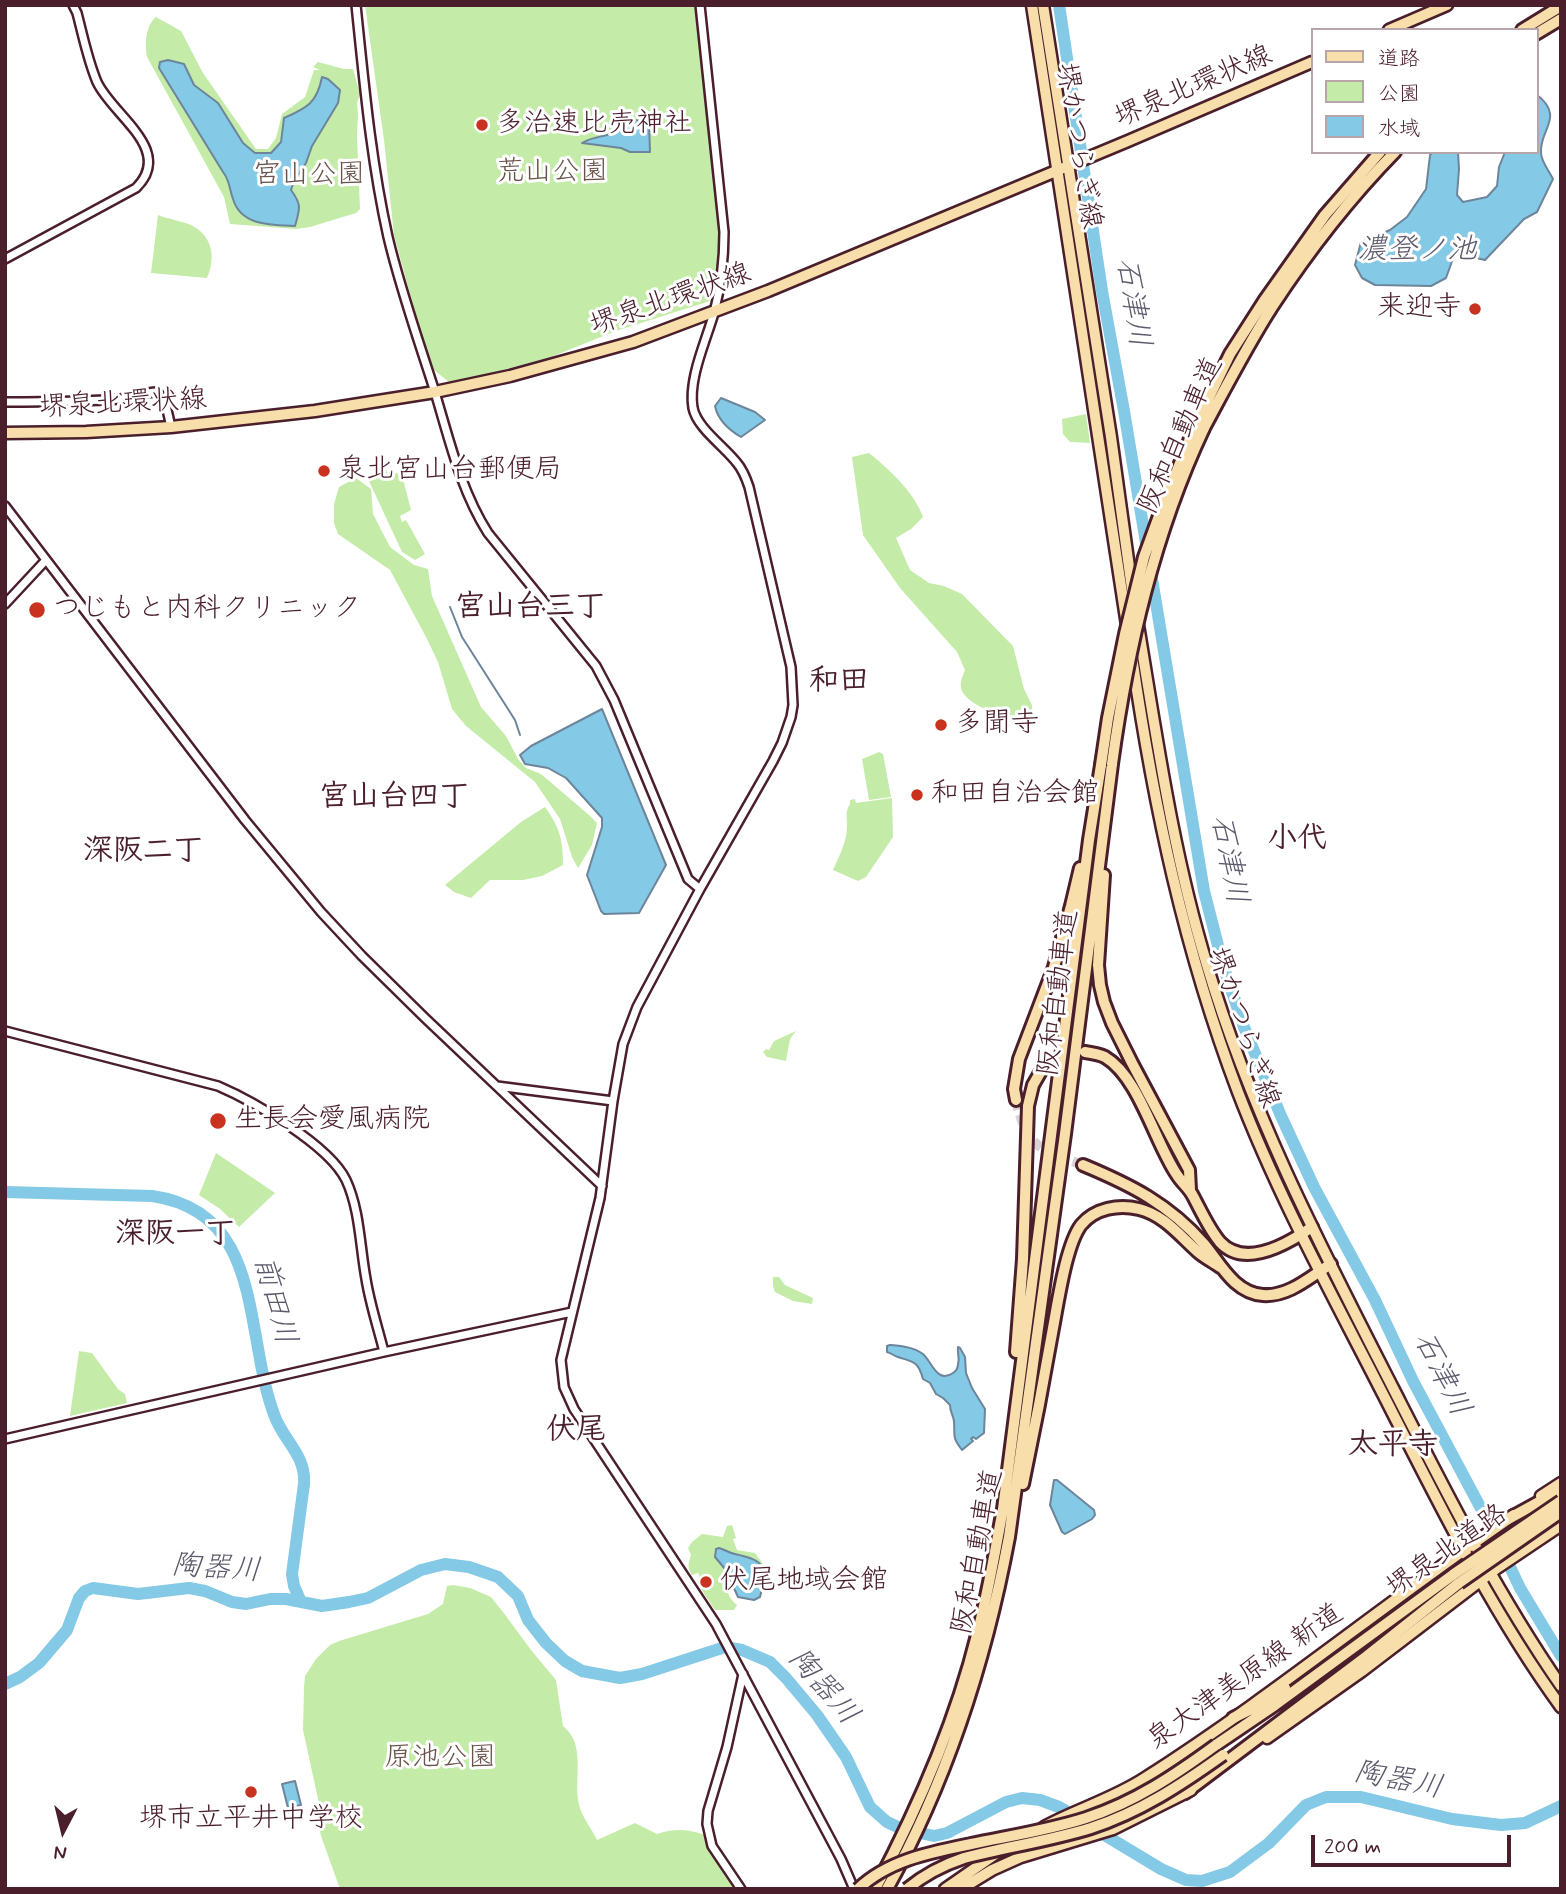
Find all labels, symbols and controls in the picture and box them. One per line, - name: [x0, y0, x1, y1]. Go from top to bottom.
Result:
- legend: [1310, 28, 1538, 154]
- street label: 堺泉北環状線: [1110, 40, 1278, 136]
- text: 道路: [1378, 45, 1420, 73]
- street label: 堺かつらぎ線: [1047, 60, 1107, 232]
- text: 公園: [1378, 80, 1420, 108]
- place label: 多治速比売神社: [496, 108, 692, 142]
- text: 水域: [1378, 115, 1420, 143]
- marker: 多治速比売神社: [474, 117, 490, 133]
- park label: 荒山公園: [496, 156, 608, 190]
- park label: 宮山公園: [253, 159, 365, 193]
- water label: 濃登ノ池: [1357, 234, 1477, 270]
- water label: 石津川: [1106, 256, 1156, 350]
- street label: 堺泉北環状線: [586, 258, 756, 344]
- place label: 来迎寺: [1377, 292, 1461, 326]
- marker: 来迎寺: [1467, 301, 1483, 317]
- street label: 阪和自動車道: [1132, 352, 1232, 520]
- street label: 堺泉北環状線: [38, 384, 208, 426]
- place label: 泉北宮山台郵便局: [338, 454, 562, 488]
- marker: 泉北宮山台郵便局: [316, 463, 332, 479]
- district label: 宮山台三丁: [455, 591, 605, 627]
- place label: つじもと内科クリニック: [53, 593, 361, 627]
- marker: つじもと内科クリニック: [27, 600, 47, 620]
- district label: 和田: [809, 665, 869, 701]
- place label: 多聞寺: [955, 708, 1039, 742]
- marker: 多聞寺: [933, 717, 949, 733]
- place label: 和田自治会館: [931, 778, 1099, 812]
- district label: 宮山台四丁: [319, 781, 469, 817]
- marker: 和田自治会館: [909, 787, 925, 803]
- water label: 石津川: [1201, 812, 1253, 908]
- district label: 小代: [1267, 823, 1327, 859]
- district label: 深阪二丁: [83, 835, 203, 871]
- street label: 阪和自動車道: [1033, 908, 1087, 1078]
- street label: 堺かつらぎ線: [1199, 943, 1285, 1113]
- place label: 生長会愛風病院: [234, 1104, 430, 1138]
- marker: 生長会愛風病院: [208, 1111, 228, 1131]
- district label: 深阪一丁: [115, 1218, 235, 1254]
- water label: 前田川: [244, 1253, 302, 1349]
- water label: 石津川: [1404, 1327, 1476, 1423]
- district label: 伏尾: [546, 1414, 606, 1450]
- district label: 太平寺: [1348, 1429, 1438, 1465]
- street label: 阪和自動車道: [946, 1466, 1012, 1638]
- street label: 堺泉北道路: [1381, 1498, 1515, 1606]
- water label: 陶器川: [170, 1549, 262, 1591]
- place label: 伏尾地域会館: [720, 1565, 888, 1599]
- marker: 伏尾地域会館: [698, 1574, 714, 1590]
- street label: 泉大津美原線 新道: [1142, 1598, 1350, 1758]
- water label: 陶器川: [779, 1642, 865, 1734]
- park label: 原池公園: [384, 1742, 496, 1776]
- water label: 陶器川: [1350, 1756, 1446, 1808]
- marker: 堺市立平井中学校: [243, 1784, 259, 1800]
- north arrow: [28, 1796, 98, 1866]
- place label: 堺市立平井中学校: [139, 1803, 363, 1837]
- scale bar: [1314, 1820, 1514, 1864]
- text: 200 m: [1324, 1833, 1381, 1861]
- text: N: [53, 1839, 68, 1866]

